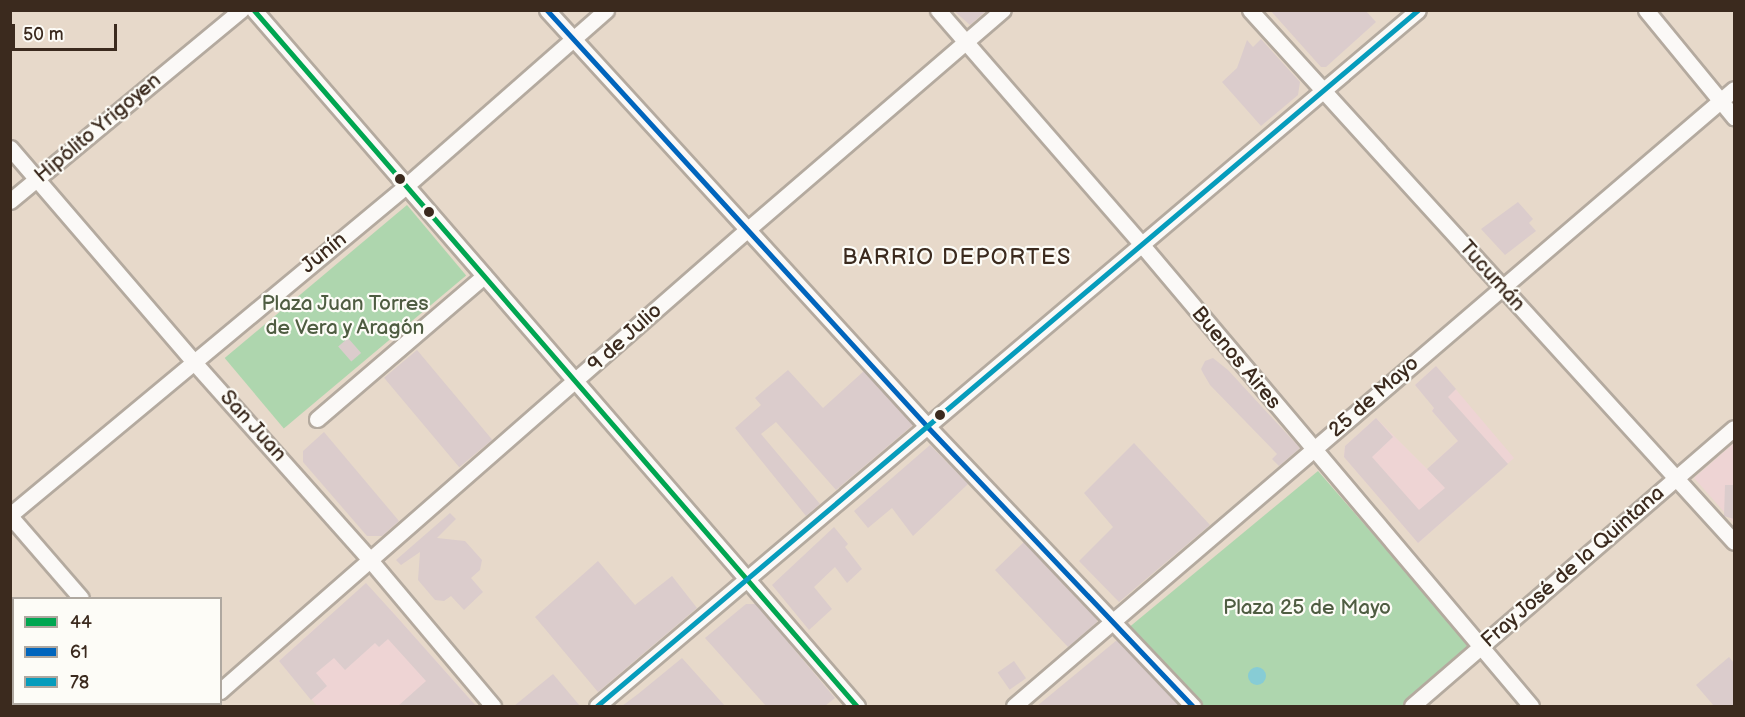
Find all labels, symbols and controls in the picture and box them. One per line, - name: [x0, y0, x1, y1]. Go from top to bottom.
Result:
- scale bar: [15, 12, 120, 50]
- text: 50 m: [23, 24, 64, 45]
- street label: Hipólito Yrigoyen: [29, 67, 167, 189]
- unlabelled marker: [394, 173, 406, 185]
- unlabelled marker: [423, 206, 435, 218]
- street label: Junín: [296, 227, 352, 279]
- street label: Tucumán: [1454, 235, 1530, 317]
- district label: BARRIO DEPORTES: [842, 245, 1072, 271]
- park label: Plaza Juan Torres de Vera y Aragón: [261, 291, 429, 341]
- street label: 9 de Julio: [582, 298, 668, 378]
- street label: Buenos Aires: [1186, 302, 1286, 414]
- street label: 25 de Mayo: [1324, 351, 1424, 443]
- street label: San Juan: [214, 385, 292, 467]
- unlabelled marker: [934, 409, 946, 421]
- street label: Fray José de la Quintana: [1476, 480, 1670, 654]
- park label: Plaza 25 de Mayo: [1223, 595, 1391, 621]
- legend: [12, 597, 222, 705]
- text: 44: [70, 612, 92, 633]
- text: 61: [70, 642, 88, 663]
- text: 78: [70, 672, 89, 693]

